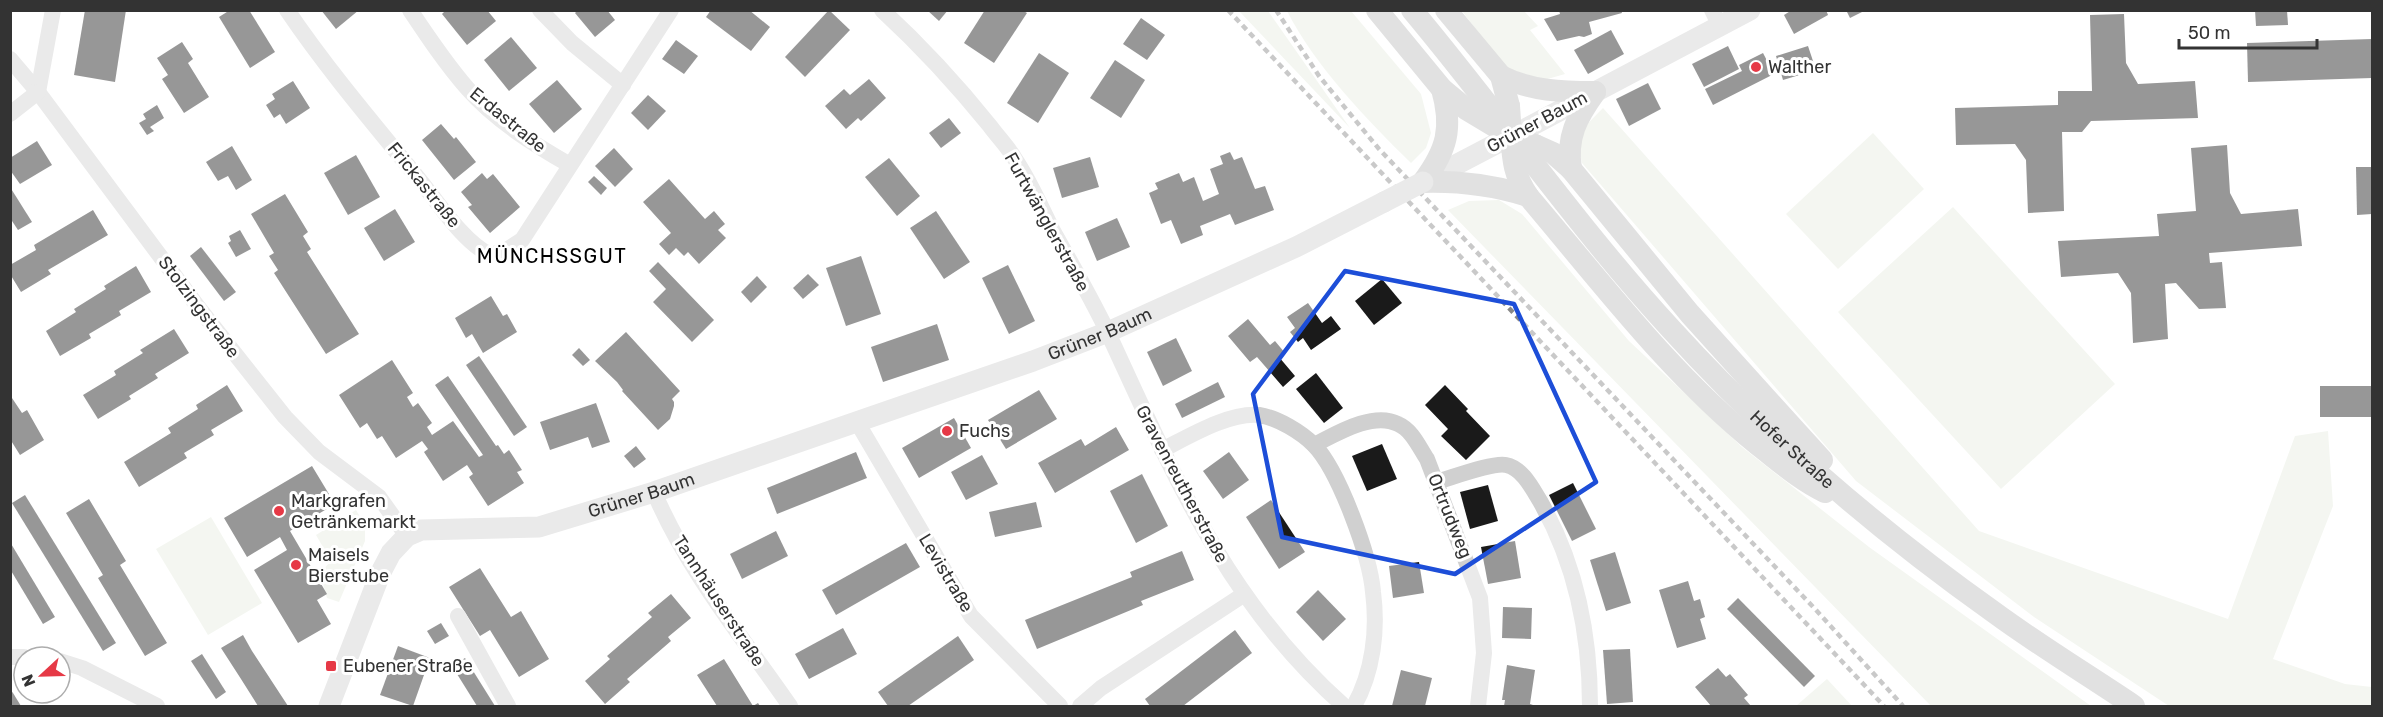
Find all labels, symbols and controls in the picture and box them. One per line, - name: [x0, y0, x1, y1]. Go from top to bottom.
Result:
- scale bar: [2179, 12, 2317, 50]
- text: 50 m: [2188, 22, 2231, 44]
- place label: Walther: [1768, 56, 1831, 78]
- marker: Walther: [1749, 60, 1763, 74]
- street label: Erdastraße: [465, 83, 551, 157]
- street label: Grüner Baum: [1483, 86, 1591, 158]
- street label: Frickastraße: [383, 138, 465, 232]
- street label: Furtwänglerstraße: [1000, 149, 1094, 295]
- district label: MÜNCHSSGUT: [477, 244, 627, 268]
- street label: Stolzingstraße: [154, 252, 244, 362]
- street label: Grüner Baum: [1045, 303, 1155, 365]
- street label: Gravenreutherstraße: [1131, 401, 1233, 567]
- street label: Hofer Straße: [1745, 406, 1839, 494]
- place label: Fuchs: [959, 420, 1010, 442]
- marker: Fuchs: [940, 424, 954, 438]
- street label: Grüner Baum: [585, 468, 698, 522]
- street label: Ortrudweg: [1423, 470, 1477, 562]
- place label: Markgrafen Getränkemarkt: [291, 490, 416, 533]
- marker: Markgrafen Getränkemarkt: [272, 504, 286, 518]
- street label: Levistraße: [914, 530, 978, 616]
- street label: Tannhäuserstraße: [668, 531, 770, 671]
- place label: Maisels Bierstube: [308, 544, 389, 587]
- marker: Maisels Bierstube: [289, 558, 303, 572]
- north arrow: [12, 645, 72, 705]
- place label: Eubener Straße: [343, 655, 473, 677]
- marker: Eubener Straße: [324, 659, 338, 673]
- text: N: [18, 672, 40, 689]

